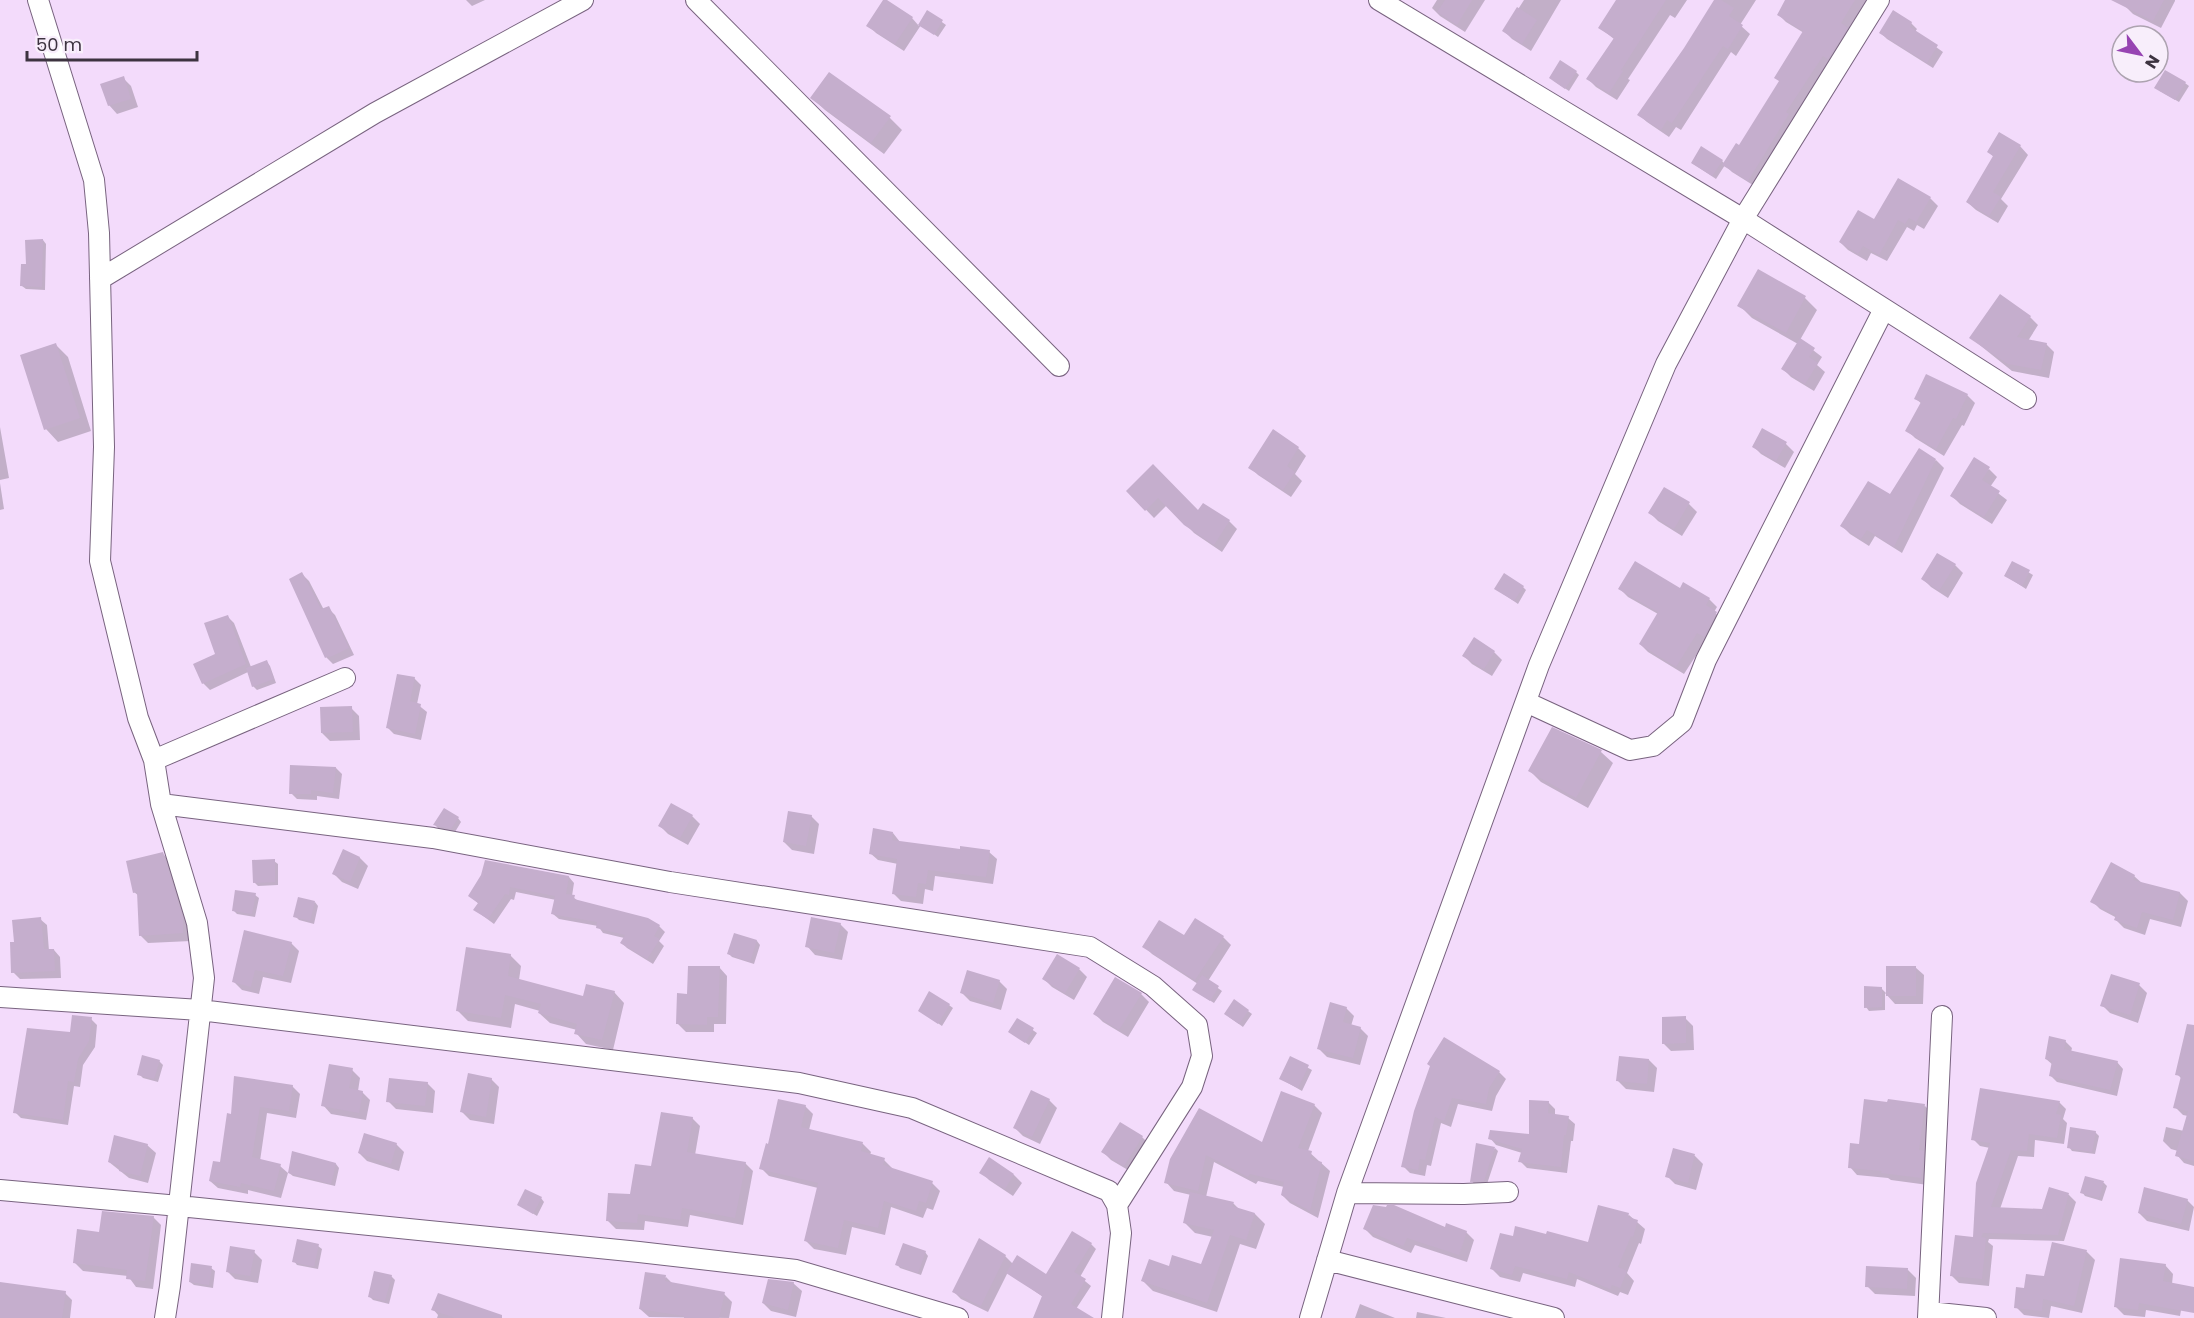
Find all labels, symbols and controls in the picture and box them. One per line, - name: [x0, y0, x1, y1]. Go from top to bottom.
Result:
- scale bar: [27, 24, 196, 62]
- north arrow: [2110, 24, 2170, 84]
- text: 50 m: [36, 32, 82, 57]
- text: N: [2139, 50, 2165, 73]

